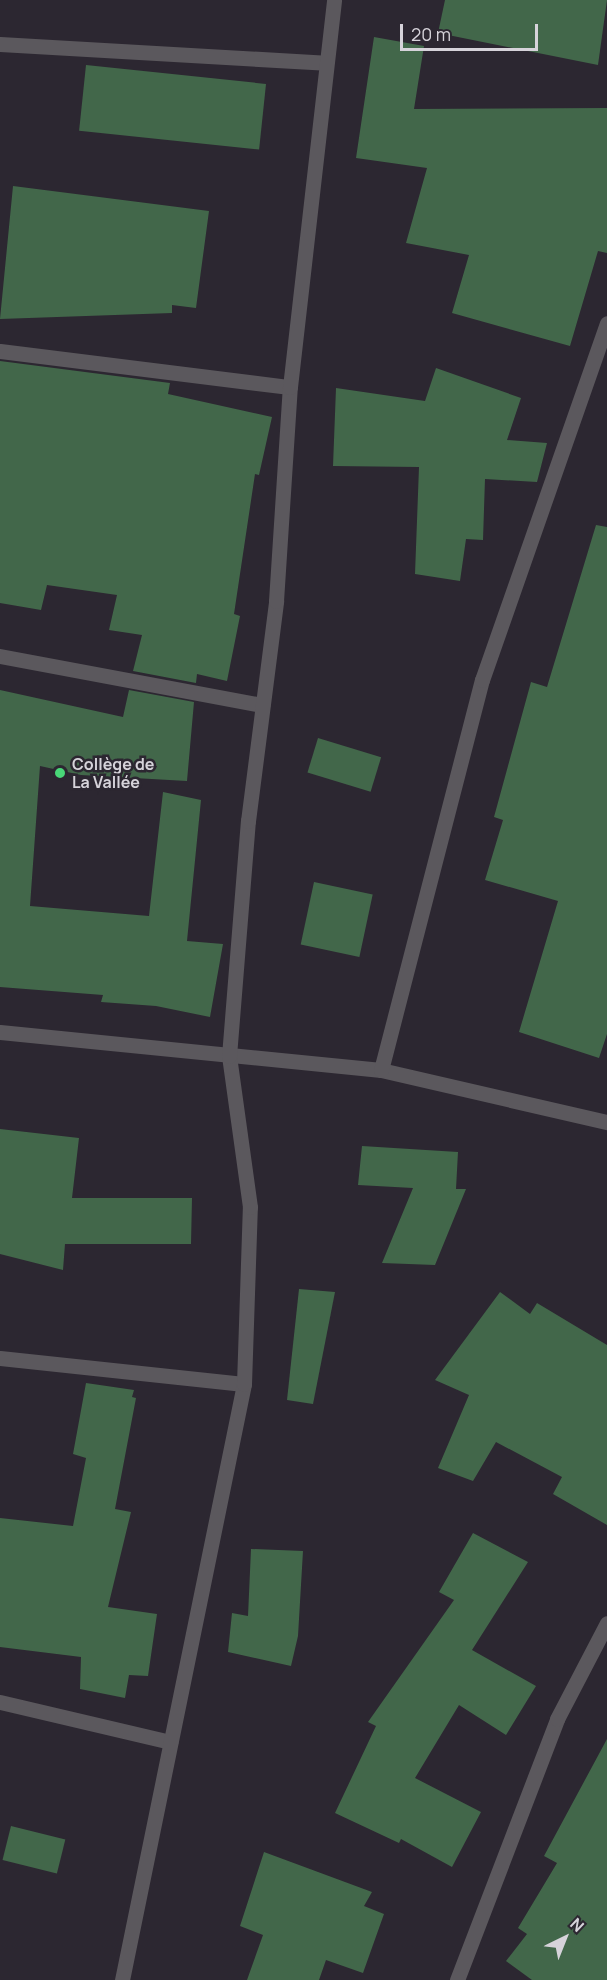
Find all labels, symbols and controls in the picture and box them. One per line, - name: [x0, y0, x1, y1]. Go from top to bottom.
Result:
- scale bar: [403, 12, 541, 50]
- text: 20 m: [411, 22, 451, 46]
- place label: Collège de La Vallée: [72, 754, 155, 792]
- marker: Collège de La Vallée: [53, 766, 67, 780]
- north arrow: [535, 1908, 595, 1968]
- text: N: [566, 1913, 589, 1937]

